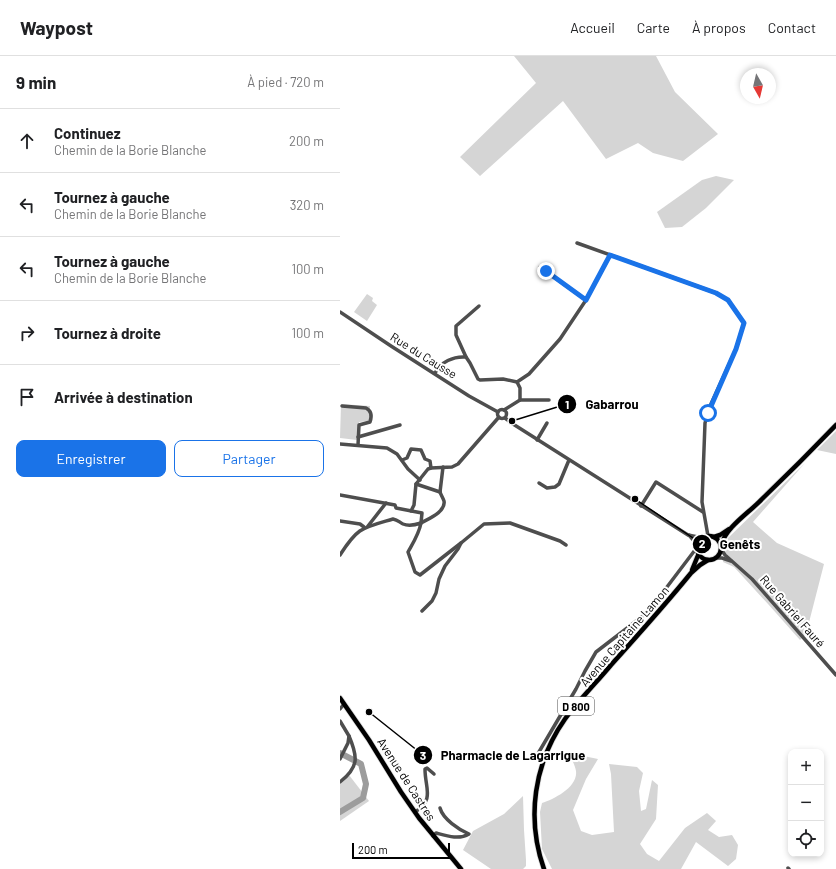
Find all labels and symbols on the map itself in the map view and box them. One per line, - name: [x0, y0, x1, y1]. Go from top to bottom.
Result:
- north arrow: [740, 68, 776, 104]
- route end: [537, 262, 555, 280]
- street label: Rue du Causse: [388, 329, 460, 381]
- callout: Gabarrou: [557, 392, 646, 417]
- text: Gabarrou: [585, 396, 639, 412]
- text: 1: [565, 397, 569, 411]
- route start: [699, 404, 717, 422]
- callout: Genêts: [692, 532, 769, 557]
- text: 2: [699, 536, 706, 550]
- text: Genêts: [720, 536, 761, 552]
- street label: Rue Gabriel Fauré: [758, 572, 828, 650]
- street label: Avenue Capitaine Lamon: [577, 583, 671, 689]
- road number: D 800: [558, 697, 594, 715]
- street label: Avenue de Castres: [375, 735, 439, 823]
- callout: Pharmacie de Lagarrigue: [413, 743, 593, 768]
- text: Pharmacie de Lagarrigue: [441, 747, 585, 763]
- text: 3: [420, 748, 426, 762]
- scale bar: [352, 841, 450, 860]

